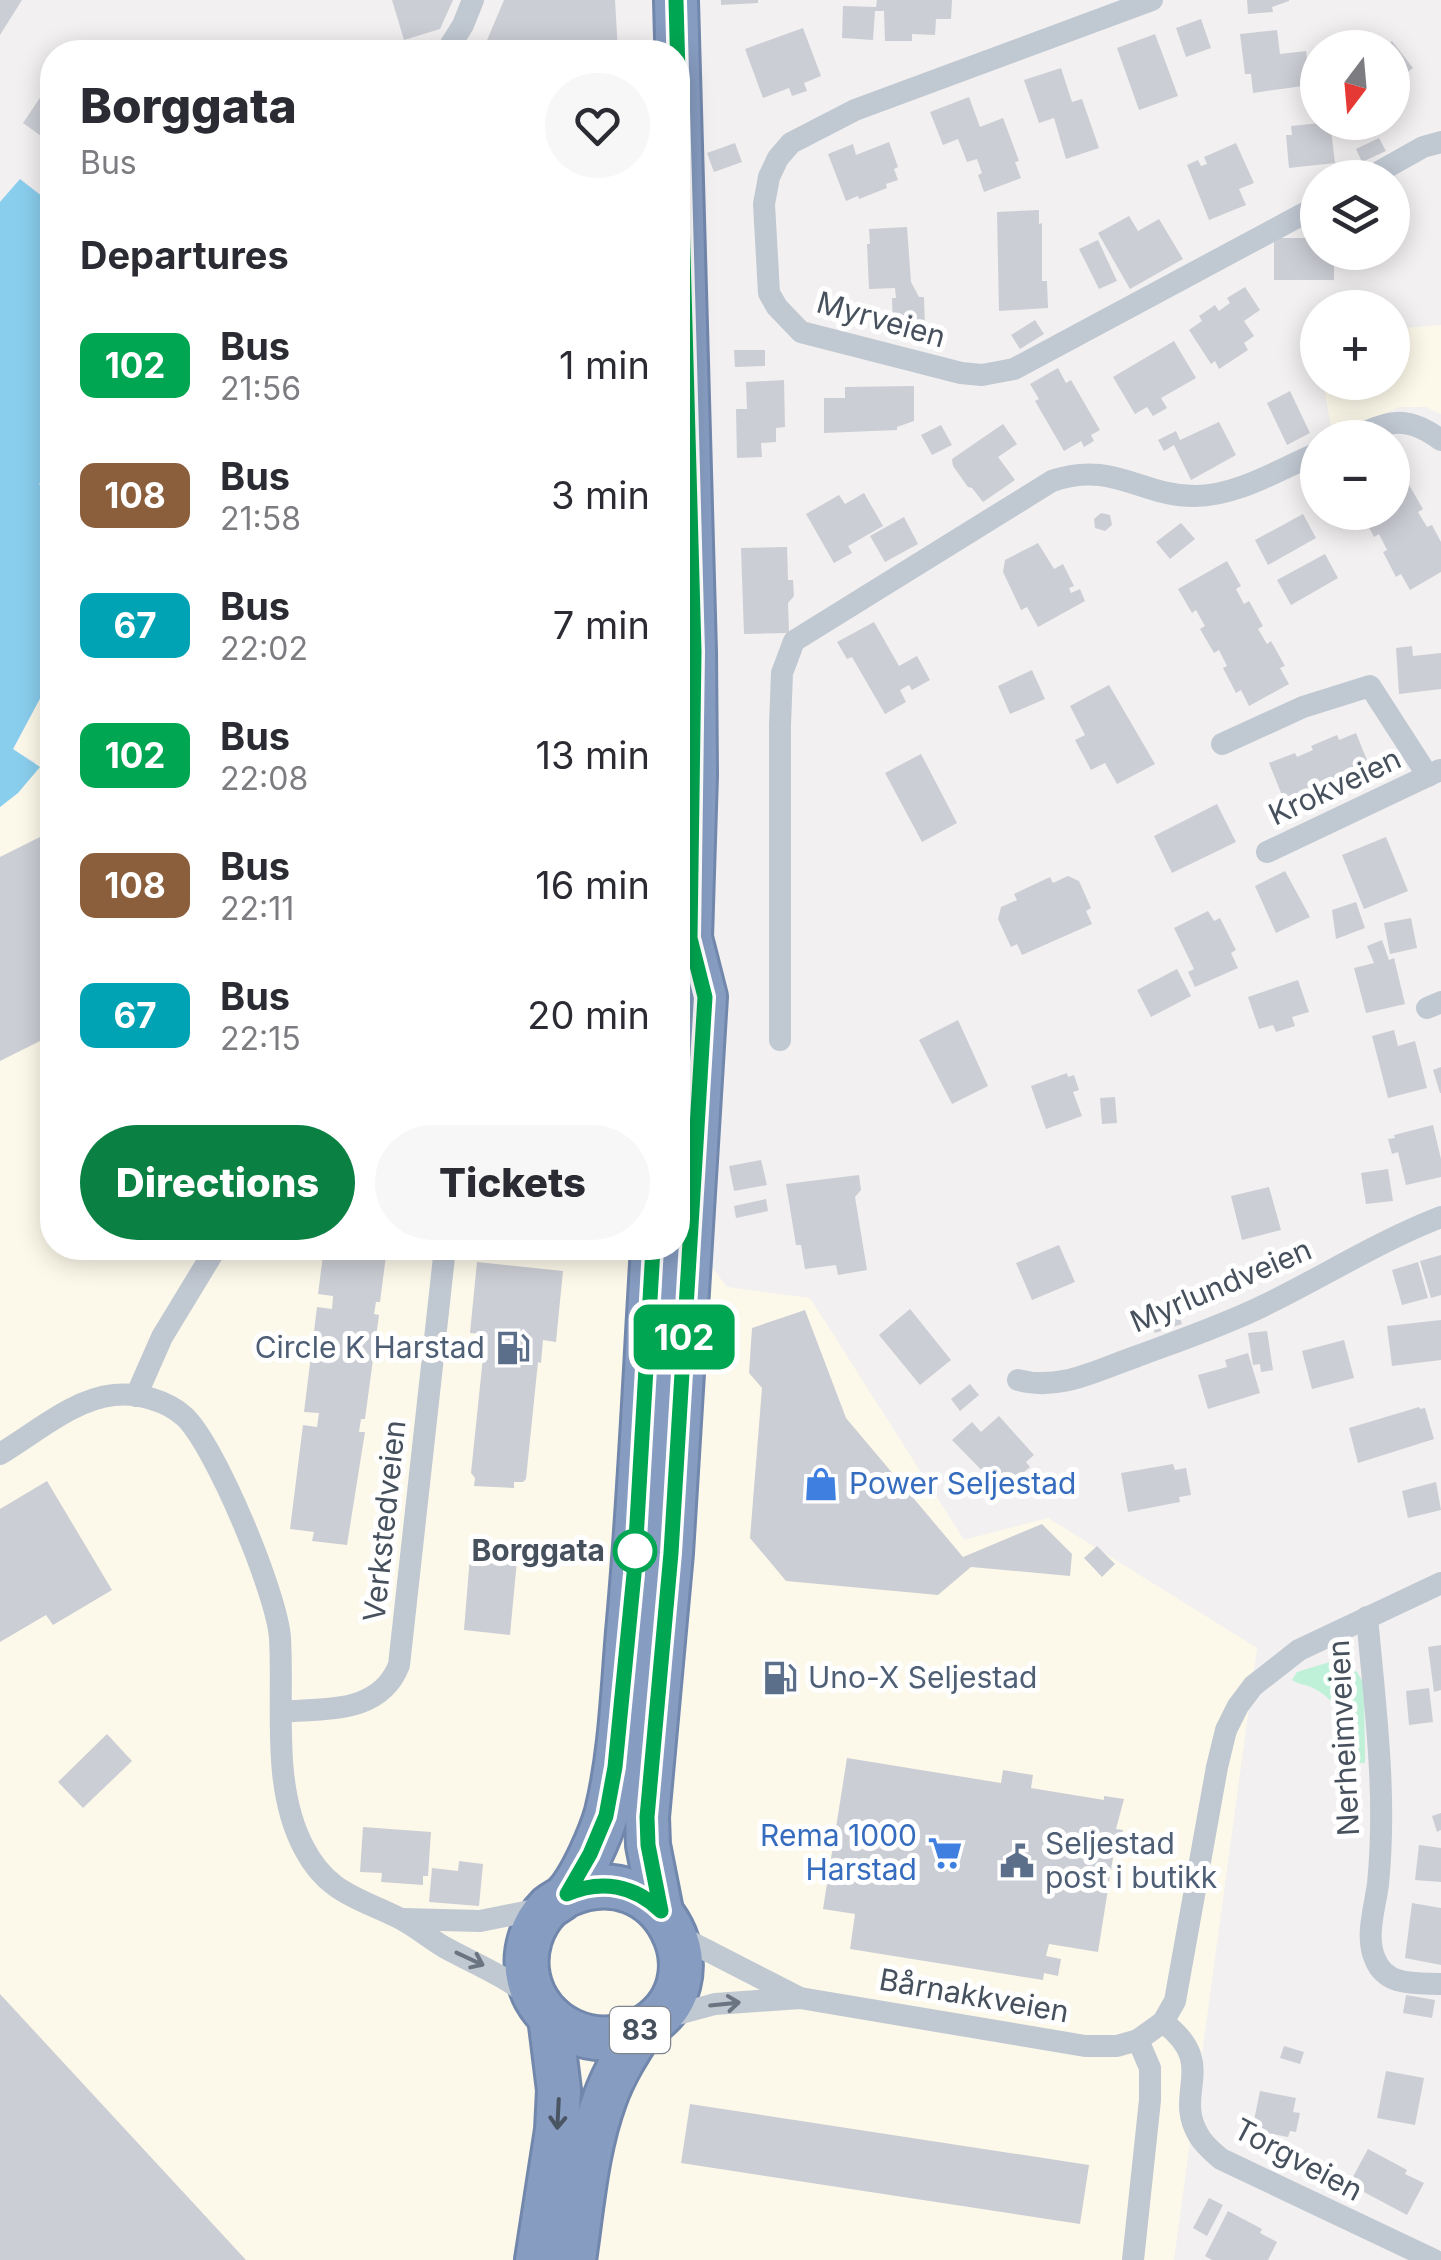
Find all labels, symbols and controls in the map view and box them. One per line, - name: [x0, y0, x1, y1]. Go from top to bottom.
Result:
- north arrow: [1300, 30, 1410, 140]
- map controls: [1300, 30, 1410, 530]
- button: heart: [545, 73, 650, 178]
- text: Borggata: [80, 76, 297, 135]
- text: Bus: [80, 143, 137, 182]
- button: layers: [1300, 160, 1410, 270]
- text: Departures: [80, 232, 289, 278]
- street label: Myrveien: [813, 284, 950, 355]
- button: +: [1300, 290, 1410, 400]
- text: Bus: [220, 323, 290, 369]
- text: 1 min: [559, 342, 650, 388]
- text: 102: [105, 344, 165, 386]
- text: 21:56: [220, 369, 301, 408]
- button: −: [1300, 420, 1410, 530]
- text: Bus: [220, 453, 290, 499]
- text: 3 min: [551, 472, 650, 518]
- text: 108: [104, 474, 166, 516]
- text: 21:58: [220, 499, 301, 538]
- text: Bus: [220, 583, 290, 629]
- text: 7 min: [553, 602, 650, 648]
- text: 67: [113, 604, 157, 646]
- text: 22:02: [220, 629, 308, 668]
- text: Bus: [220, 713, 290, 759]
- text: 13 min: [535, 732, 650, 778]
- text: 102: [105, 734, 165, 776]
- street label: Krokveien: [1263, 740, 1406, 832]
- text: 22:08: [220, 759, 308, 798]
- text: Bus: [220, 843, 290, 889]
- text: 16 min: [535, 862, 650, 908]
- text: 108: [104, 864, 166, 906]
- text: 22:11: [220, 889, 294, 928]
- text: Bus: [220, 973, 290, 1019]
- text: 20 min: [527, 992, 650, 1038]
- text: 67: [113, 994, 157, 1036]
- text: 22:15: [220, 1019, 301, 1058]
- button: Directions: [80, 1125, 355, 1240]
- button: Tickets: [375, 1125, 650, 1240]
- street label: Myrlundveien: [1125, 1231, 1317, 1339]
- line badge: 102: [626, 1304, 742, 1370]
- text: 102: [654, 1316, 714, 1358]
- place label: Circle K Harstad: [255, 1329, 485, 1365]
- fuel station icon: Circle K Harstad: [494, 1329, 532, 1367]
- street label: Verkstedveien: [356, 1418, 412, 1623]
- shop icon: Power Seljestad: [802, 1465, 840, 1503]
- place label: Power Seljestad: [849, 1465, 1076, 1501]
- marker: Borggata: [614, 1530, 656, 1572]
- place label: Borggata: [471, 1532, 605, 1568]
- street label: Nerheimveien: [1320, 1639, 1366, 1837]
- fuel station icon: Uno-X Seljestad: [761, 1659, 799, 1697]
- place label: Uno-X Seljestad: [808, 1659, 1037, 1695]
- place label: Rema 1000 Harstad: [760, 1817, 917, 1887]
- place label: Seljestad post i butikk: [1045, 1825, 1218, 1895]
- supermarket icon: Rema 1000 Harstad: [926, 1834, 964, 1872]
- public building icon: Seljestad post i butikk: [998, 1842, 1036, 1880]
- one-way arrow: [454, 1950, 484, 1969]
- street label: Bårnakkveien: [877, 1961, 1072, 2029]
- one-way arrow: [709, 1994, 741, 2013]
- road number: 83: [610, 2007, 670, 2053]
- one-way arrow: [548, 2098, 567, 2130]
- street label: Torgveien: [1228, 2110, 1369, 2208]

